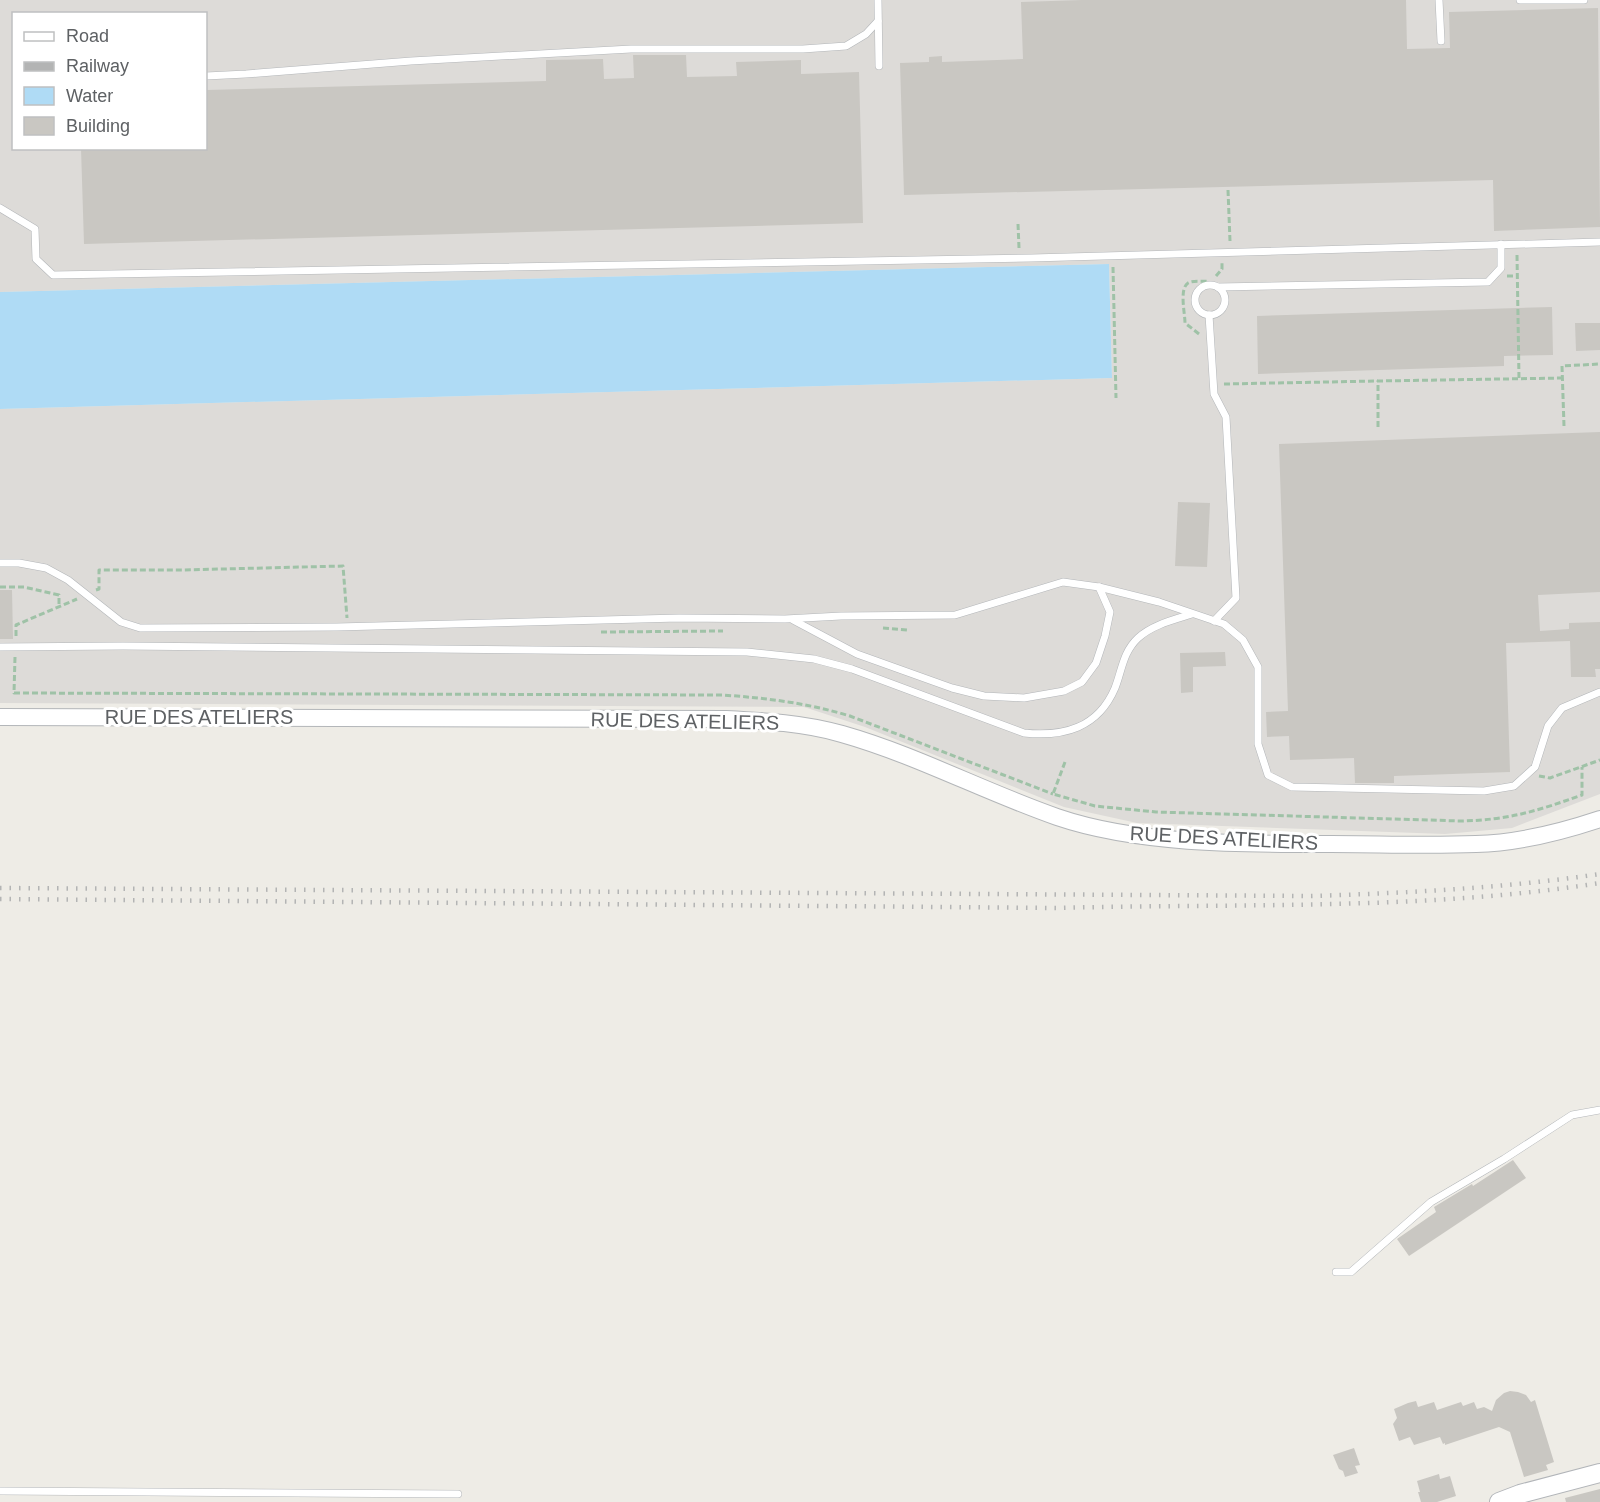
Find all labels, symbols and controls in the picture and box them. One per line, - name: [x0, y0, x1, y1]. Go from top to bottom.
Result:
- legend: [12, 12, 207, 150]
- text: Road: [66, 26, 109, 46]
- text: Railway: [66, 56, 129, 76]
- text: Water: [66, 86, 113, 106]
- text: Building: [66, 116, 130, 136]
- street label: RUE DES ATELIERS: [105, 706, 293, 728]
- street label: RUE DES ATELIERS: [591, 708, 779, 734]
- street label: RUE DES ATELIERS: [1129, 822, 1319, 854]

